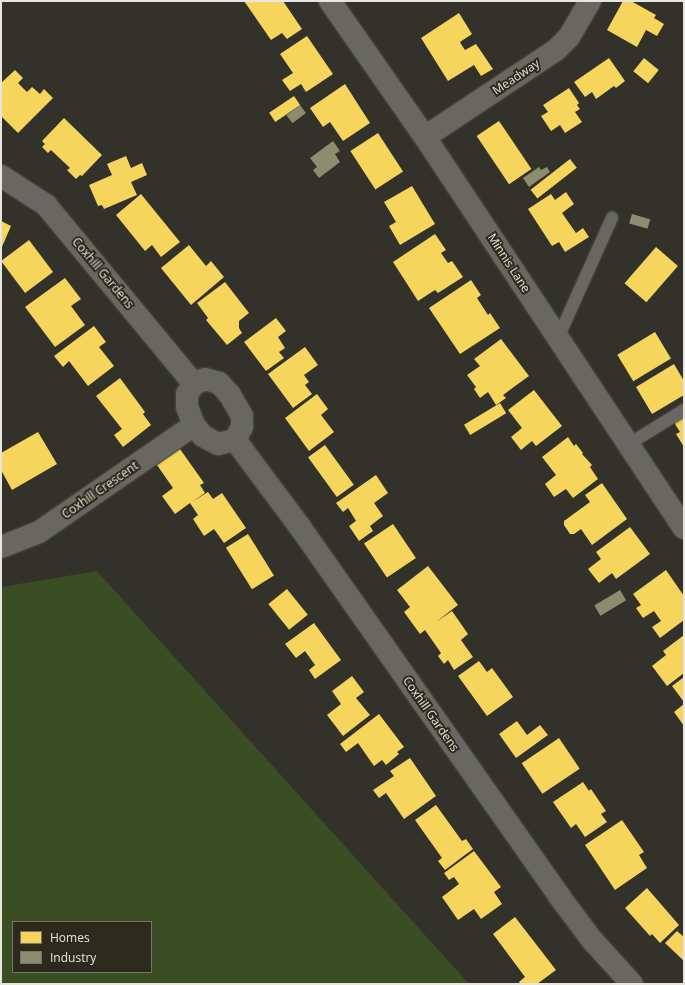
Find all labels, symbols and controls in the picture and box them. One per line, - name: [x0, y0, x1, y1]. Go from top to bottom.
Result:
- street label: Meadway: [490, 56, 542, 98]
- street label: Minnis Lane: [485, 231, 533, 295]
- street label: Coxhill Gardens: [69, 235, 137, 311]
- street label: Coxhill Crescent: [59, 458, 141, 522]
- street label: Coxhill Gardens: [400, 674, 462, 754]
- legend: [12, 921, 152, 973]
- text: Homes: [50, 929, 90, 946]
- text: Industry: [50, 949, 96, 966]

